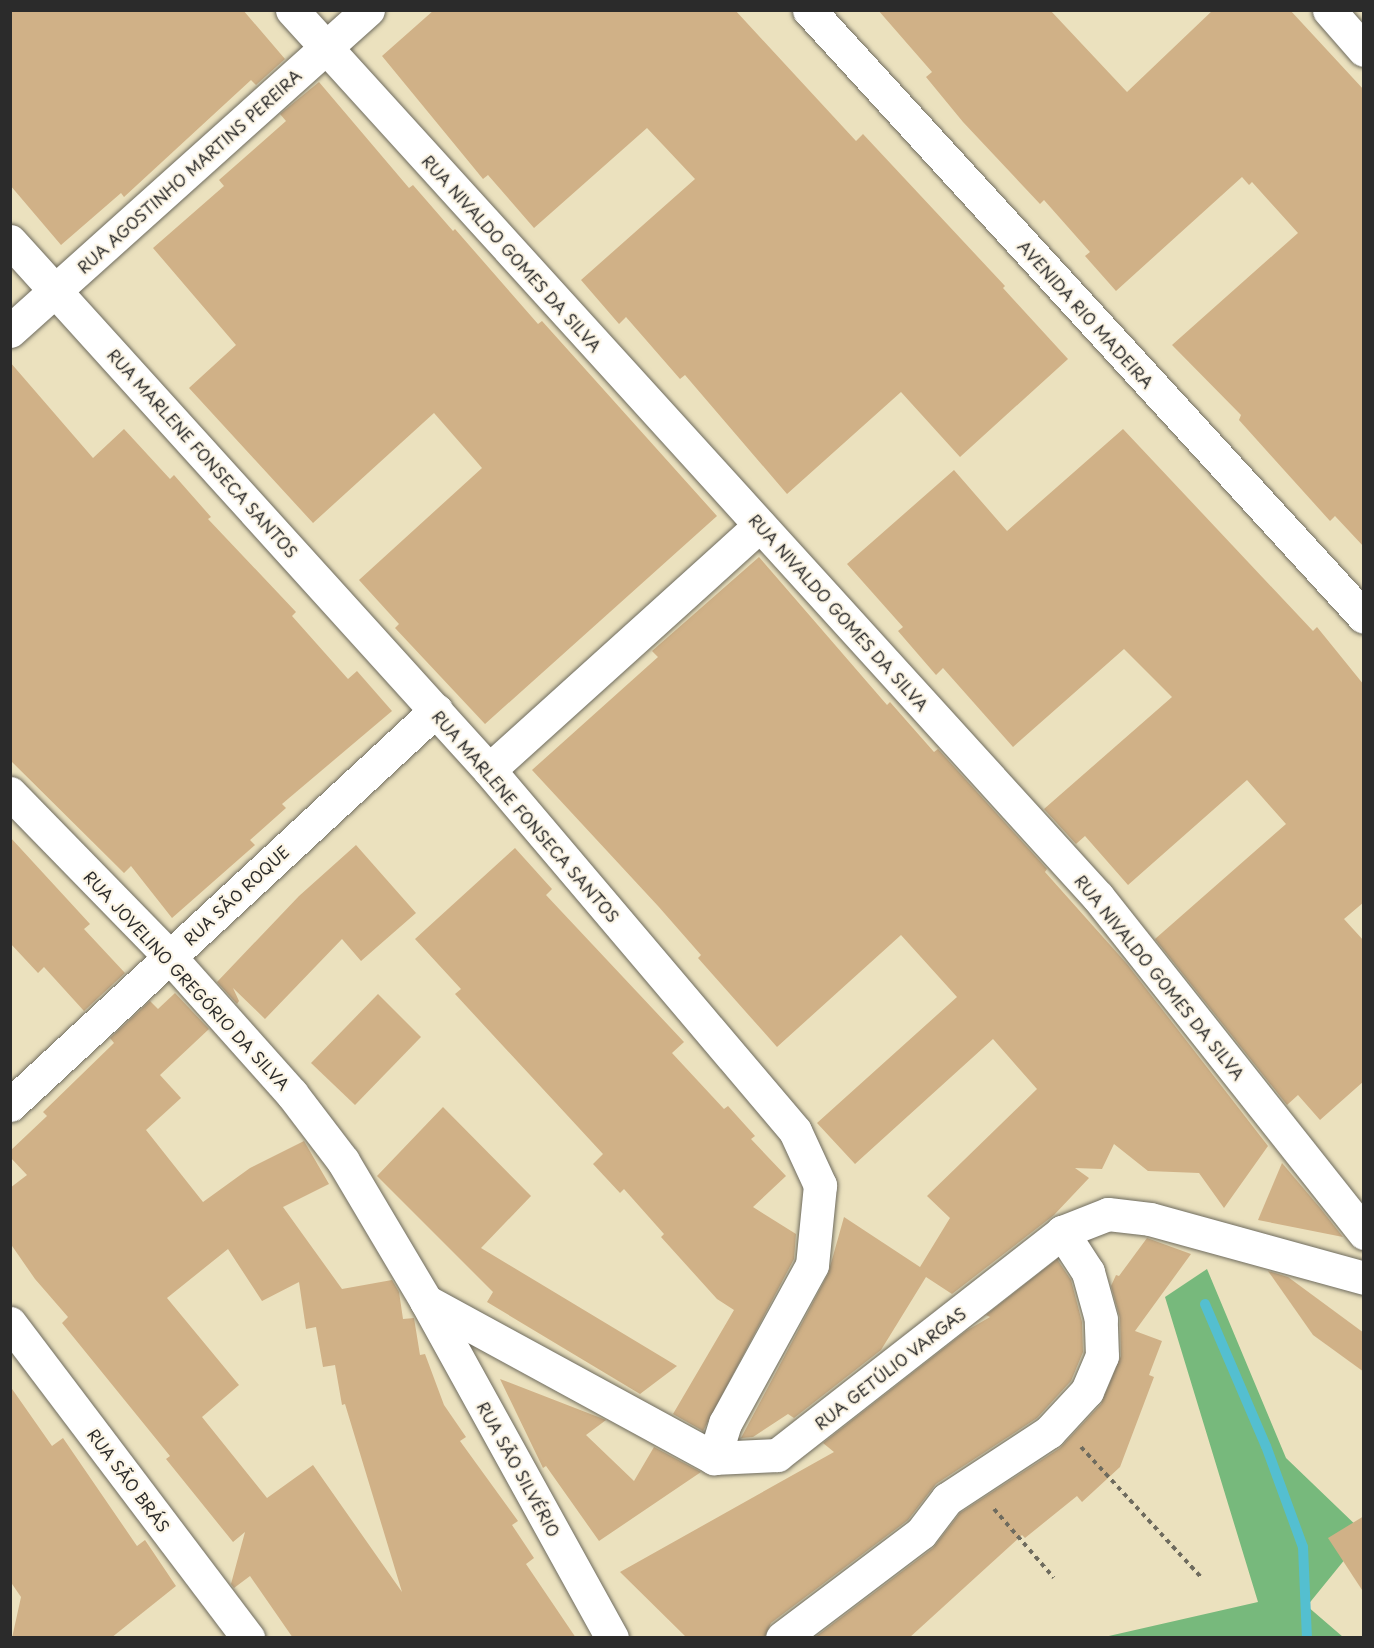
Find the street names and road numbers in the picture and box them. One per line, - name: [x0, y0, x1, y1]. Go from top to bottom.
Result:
- street label: RUA AGOSTINHO MARTINS PEREIRA: [73, 65, 305, 277]
- street label: RUA NIVALDO GOMES DA SILVA: [418, 150, 606, 356]
- street label: AVENIDA RIO MADEIRA: [1014, 236, 1158, 392]
- street label: RUA MARLENE FONSECA SANTOS: [103, 344, 303, 562]
- street label: RUA NIVALDO GOMES DA SILVA: [745, 509, 933, 715]
- street label: RUA MARLENE FONSECA SANTOS: [428, 705, 624, 927]
- street label: RUA SÃO ROQUE: [179, 841, 293, 949]
- street label: RUA JOVELINO GREGÓRIO DA SILVA: [80, 866, 294, 1094]
- street label: RUA NIVALDO GOMES DA SILVA: [1070, 870, 1250, 1084]
- street label: RUA GETÚLIO VARGAS: [810, 1303, 970, 1433]
- street label: RUA SÃO SILVÉRIO: [474, 1398, 564, 1540]
- street label: RUA SÃO BRÁS: [84, 1424, 174, 1536]

